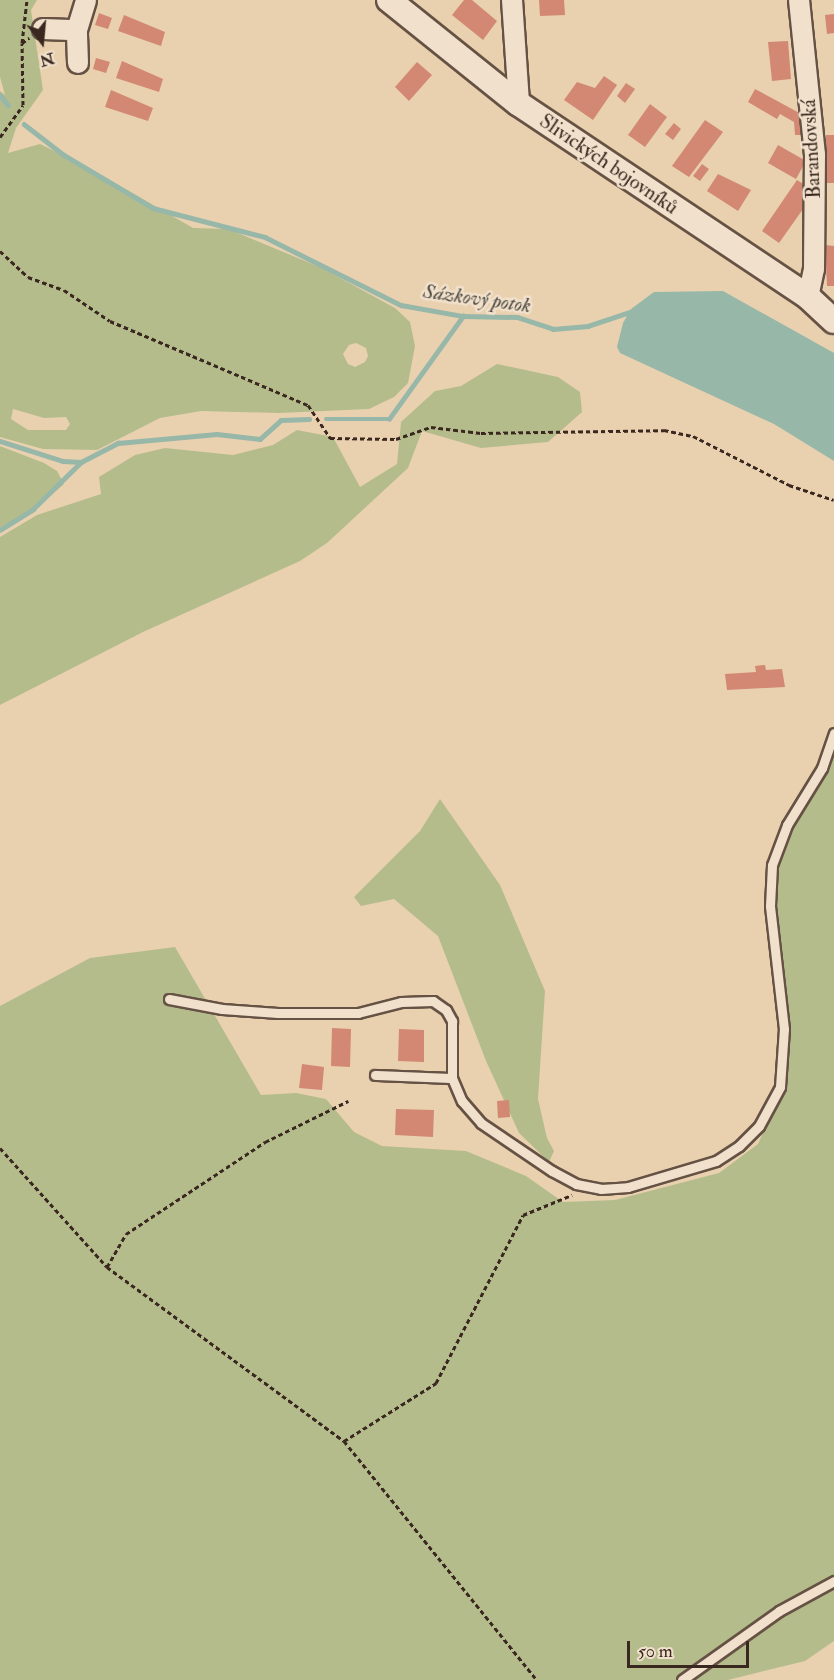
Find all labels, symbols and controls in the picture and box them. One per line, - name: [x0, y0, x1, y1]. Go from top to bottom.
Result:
- north arrow: [12, 12, 72, 72]
- text: N: [37, 48, 57, 71]
- street label: Barandovská: [796, 99, 826, 199]
- street label: Slivických bojovníků: [535, 109, 683, 219]
- water label: Sázkový potok: [421, 279, 533, 319]
- scale bar: [630, 1629, 752, 1667]
- text: 50 m: [638, 1640, 673, 1663]

